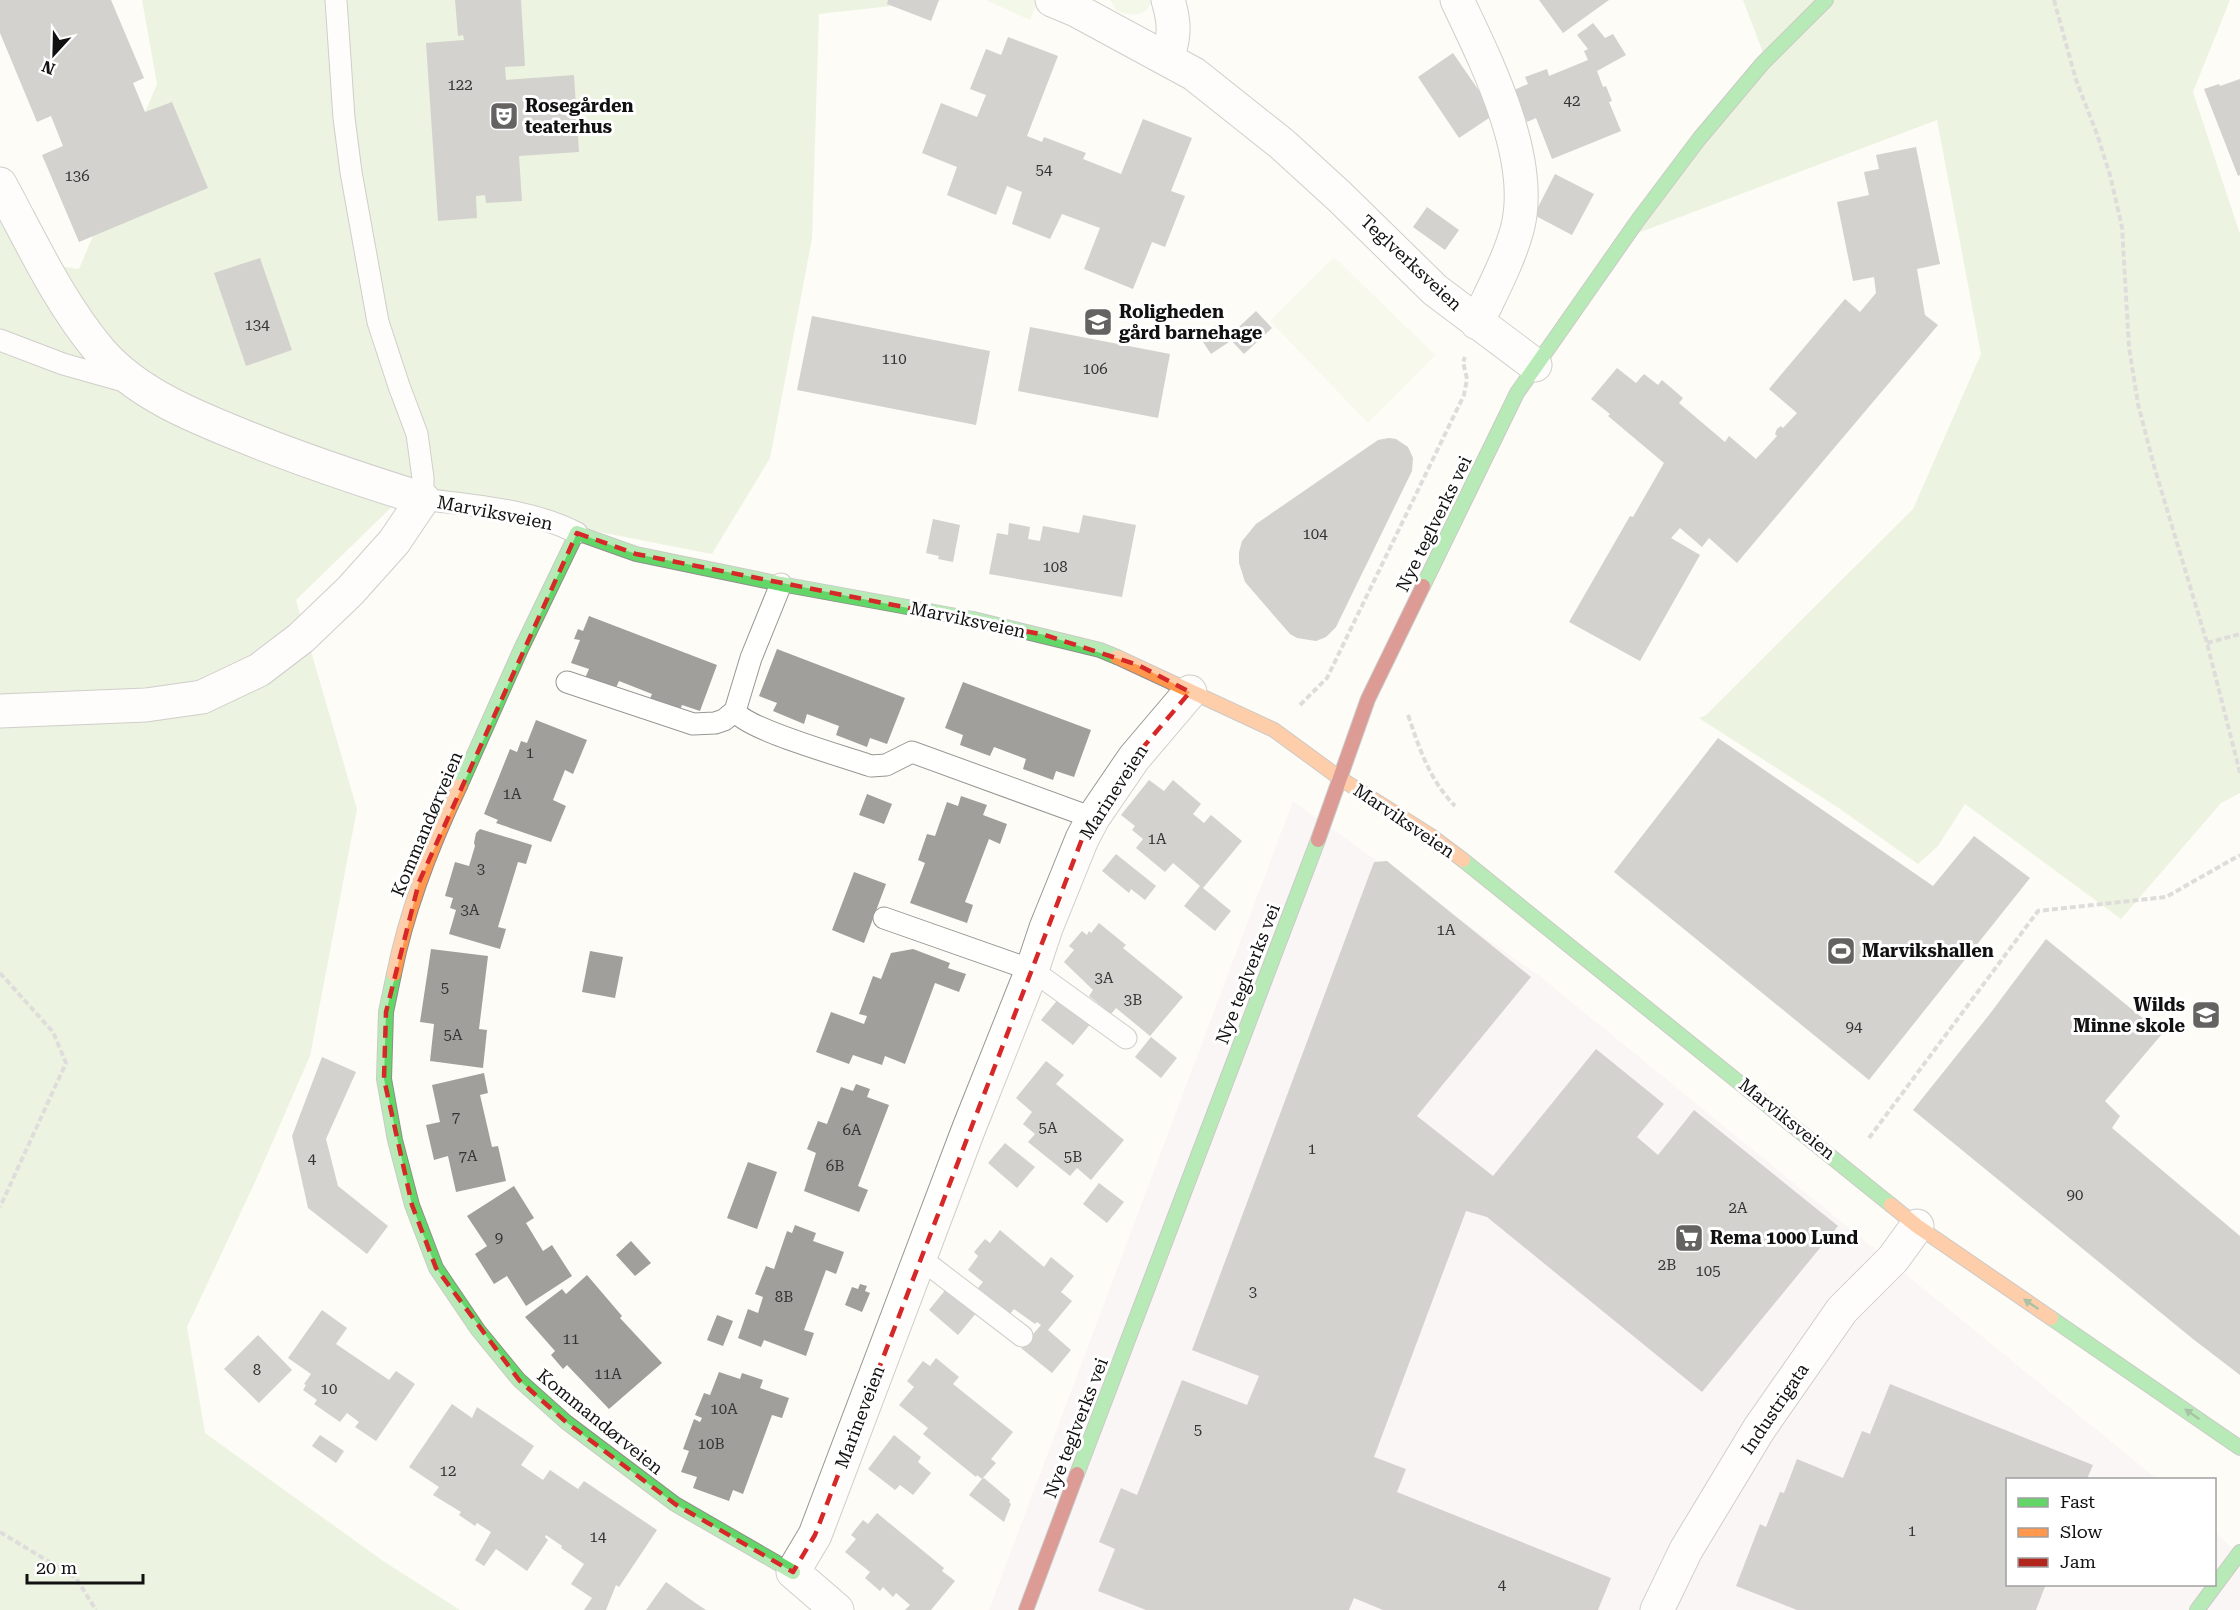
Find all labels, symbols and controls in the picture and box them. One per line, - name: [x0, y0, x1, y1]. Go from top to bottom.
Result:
- north arrow: [24, 24, 84, 84]
- text: N: [39, 56, 58, 79]
- house number: 122: [447, 76, 473, 94]
- house number: 42: [1564, 92, 1580, 110]
- place label: Rosegården teaterhus: [525, 95, 634, 137]
- theatre icon: Rosegården teaterhus: [488, 100, 520, 132]
- house number: 54: [1036, 161, 1053, 179]
- house number: 136: [64, 167, 90, 185]
- street label: Teglverksveien: [1356, 210, 1467, 315]
- place label: Roligheden gård barnehage: [1118, 301, 1263, 343]
- school or university icon: Roligheden gård barnehage: [1082, 306, 1114, 338]
- house number: 134: [244, 316, 270, 334]
- house number: 110: [881, 350, 907, 368]
- house number: 106: [1082, 360, 1108, 378]
- street label: Nye teglverks vei: [1392, 452, 1476, 595]
- street label: Marviksveien: [435, 491, 555, 534]
- house number: 104: [1302, 525, 1328, 543]
- house number: 108: [1042, 558, 1068, 576]
- street label: Marviksveien: [908, 597, 1028, 642]
- street label: Marineveien: [1075, 740, 1152, 843]
- house number: 1: [526, 744, 534, 762]
- street label: Kommandørveien: [386, 748, 467, 899]
- street label: Marviksveien: [1350, 779, 1459, 862]
- house number: 1A: [503, 785, 522, 803]
- house number: 1A: [1148, 830, 1167, 848]
- house number: 3: [477, 860, 485, 878]
- house number: 3A: [461, 901, 480, 919]
- street label: Nye teglverks vei: [1211, 901, 1284, 1047]
- house number: 1A: [1437, 921, 1456, 939]
- sports icon: Marvikshallen: [1825, 935, 1857, 967]
- place label: Marvikshallen: [1862, 940, 1994, 961]
- house number: 3A: [1095, 969, 1114, 987]
- house number: 5: [441, 979, 449, 997]
- house number: 3B: [1124, 991, 1142, 1009]
- place label: Wilds Minne skole: [2073, 994, 2185, 1036]
- school or university icon: Wilds Minne skole: [2190, 999, 2222, 1031]
- house number: 94: [1846, 1018, 1863, 1036]
- house number: 5A: [444, 1026, 463, 1044]
- street label: Marviksveien: [1735, 1073, 1840, 1164]
- house number: 7: [452, 1108, 460, 1126]
- house number: 5A: [1039, 1119, 1058, 1137]
- house number: 6A: [843, 1121, 862, 1139]
- house number: 1: [1308, 1140, 1316, 1158]
- house number: 7A: [459, 1147, 478, 1165]
- house number: 5B: [1064, 1148, 1082, 1166]
- house number: 4: [308, 1150, 317, 1168]
- house number: 6B: [826, 1157, 844, 1175]
- house number: 90: [2067, 1186, 2083, 1204]
- house number: 2A: [1729, 1199, 1748, 1217]
- supermarket icon: Rema 1000 Lund: [1673, 1222, 1705, 1254]
- place label: Rema 1000 Lund: [1710, 1227, 1858, 1248]
- house number: 9: [495, 1229, 503, 1247]
- house number: 2B: [1658, 1256, 1676, 1274]
- house number: 105: [1695, 1262, 1721, 1280]
- house number: 3: [1249, 1283, 1257, 1301]
- house number: 8B: [775, 1288, 793, 1306]
- one-way arrow: [2024, 1298, 2040, 1310]
- house number: 11: [563, 1330, 579, 1348]
- street label: Nye teglverks vei: [1039, 1355, 1112, 1501]
- street label: Industrigata: [1736, 1359, 1813, 1458]
- house number: 8: [253, 1361, 261, 1379]
- street label: Marineveien: [830, 1362, 889, 1471]
- street label: Kommandørveien: [533, 1365, 668, 1479]
- house number: 11A: [594, 1365, 622, 1383]
- house number: 10: [321, 1380, 337, 1398]
- house number: 10A: [710, 1400, 738, 1418]
- one-way arrow: [2184, 1409, 2200, 1420]
- house number: 5: [1194, 1421, 1202, 1439]
- house number: 10B: [698, 1435, 724, 1453]
- house number: 12: [440, 1462, 456, 1480]
- legend: [2006, 1478, 2216, 1586]
- text: Fast: [2060, 1491, 2095, 1512]
- text: Slow: [2060, 1521, 2102, 1542]
- house number: 1: [1908, 1522, 1916, 1540]
- house number: 14: [590, 1528, 607, 1546]
- scale bar: [27, 1547, 142, 1585]
- text: Jam: [2060, 1551, 2096, 1572]
- text: 20 m: [36, 1557, 77, 1578]
- house number: 4: [1498, 1576, 1507, 1594]

